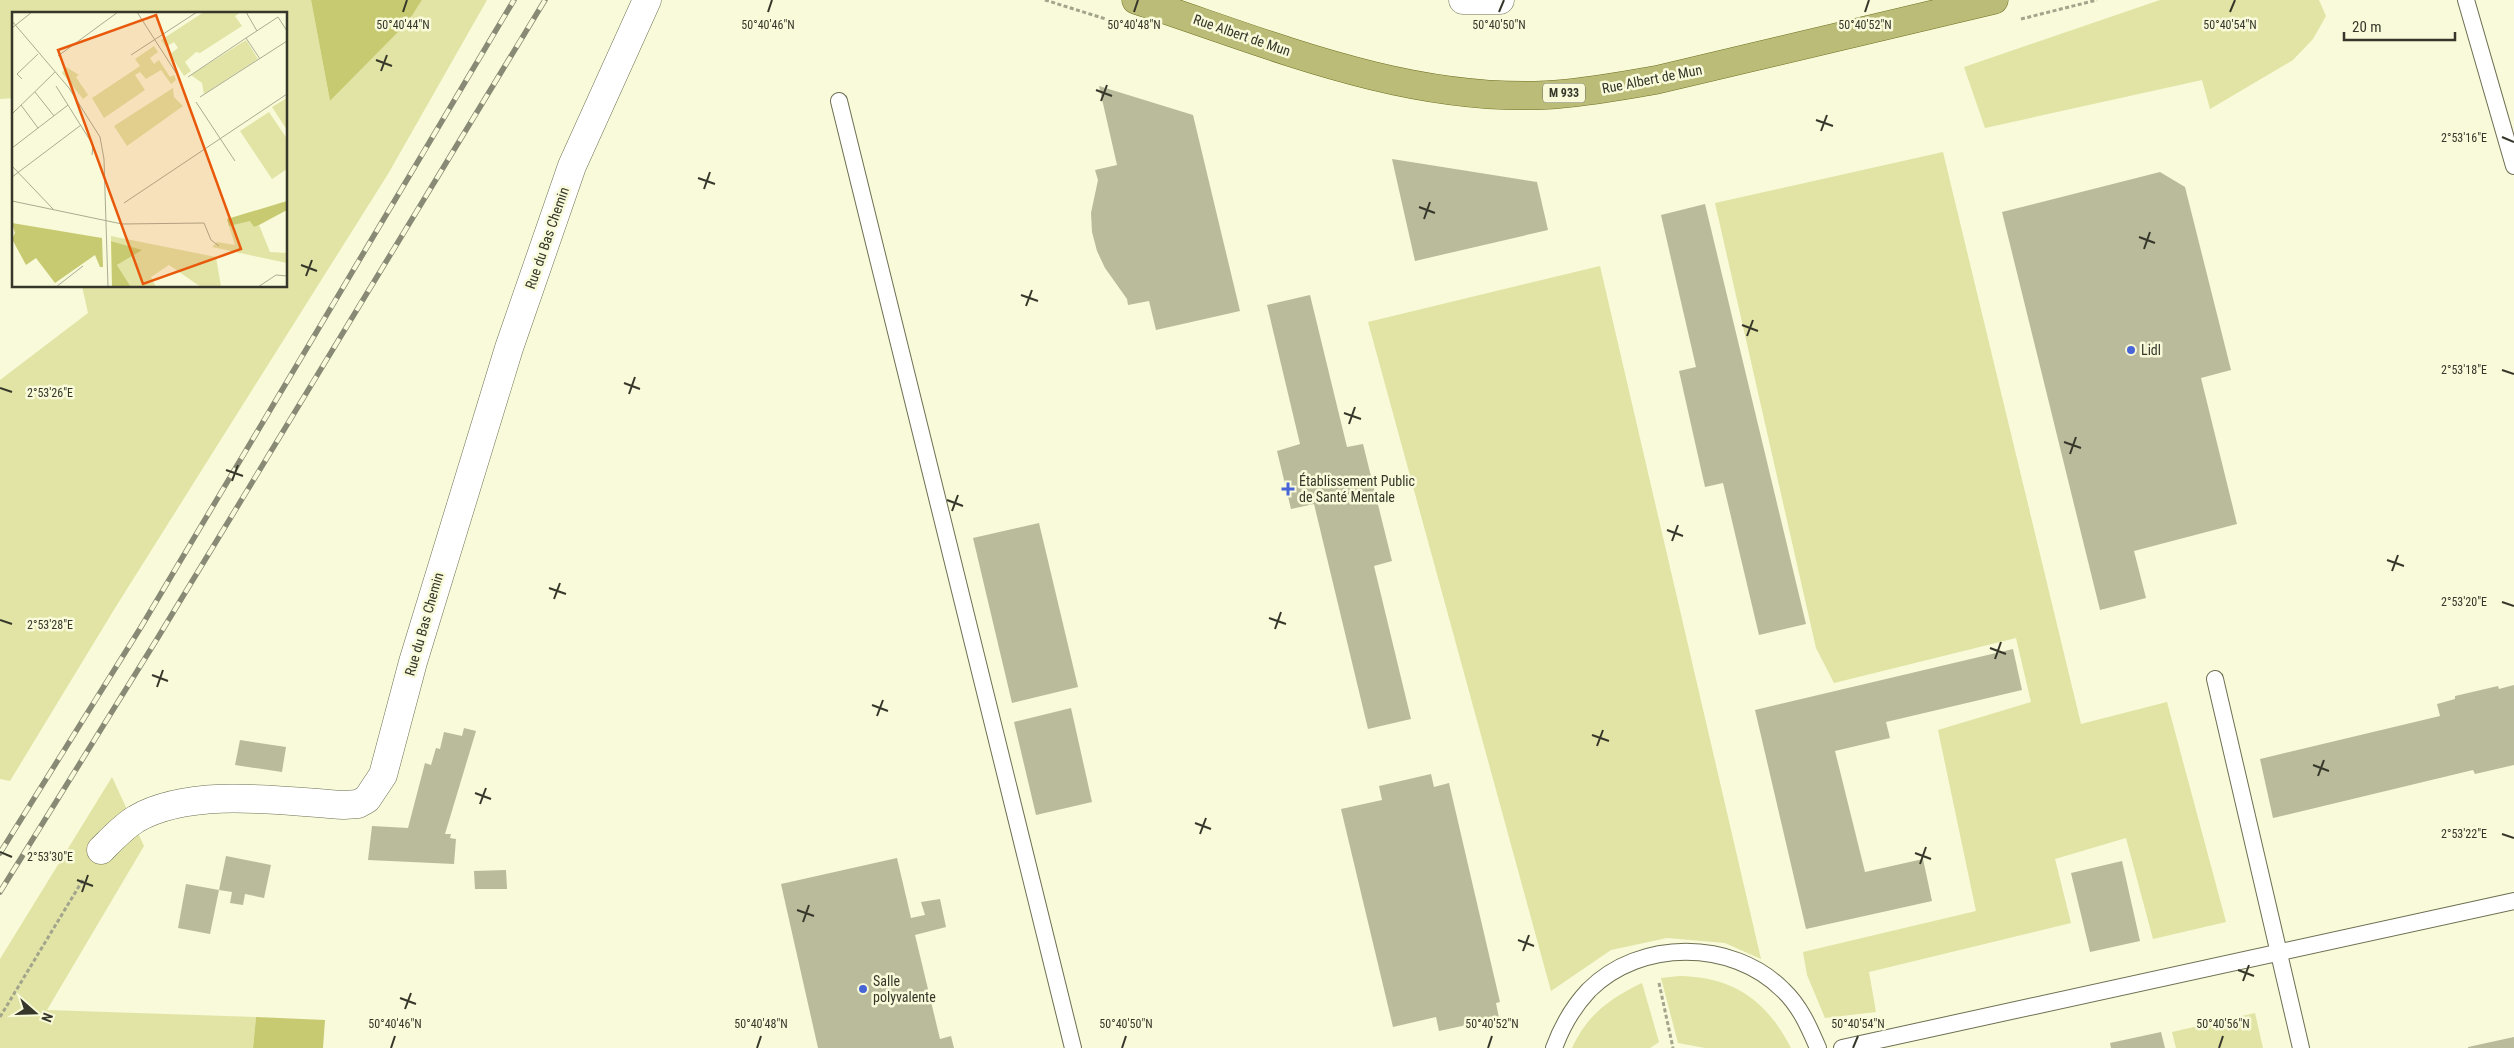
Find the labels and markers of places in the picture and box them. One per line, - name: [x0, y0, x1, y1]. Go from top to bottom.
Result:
- place label: Lidl: [2141, 342, 2161, 358]
- marker: Lidl: [2125, 344, 2137, 356]
- place label: Établissement Public de Santé Mentale: [1299, 472, 1415, 505]
- marker: Établissement Public de Santé Mentale: [1281, 482, 1295, 496]
- place label: Salle polyvalente: [873, 973, 936, 1005]
- marker: Salle polyvalente: [857, 983, 869, 995]

